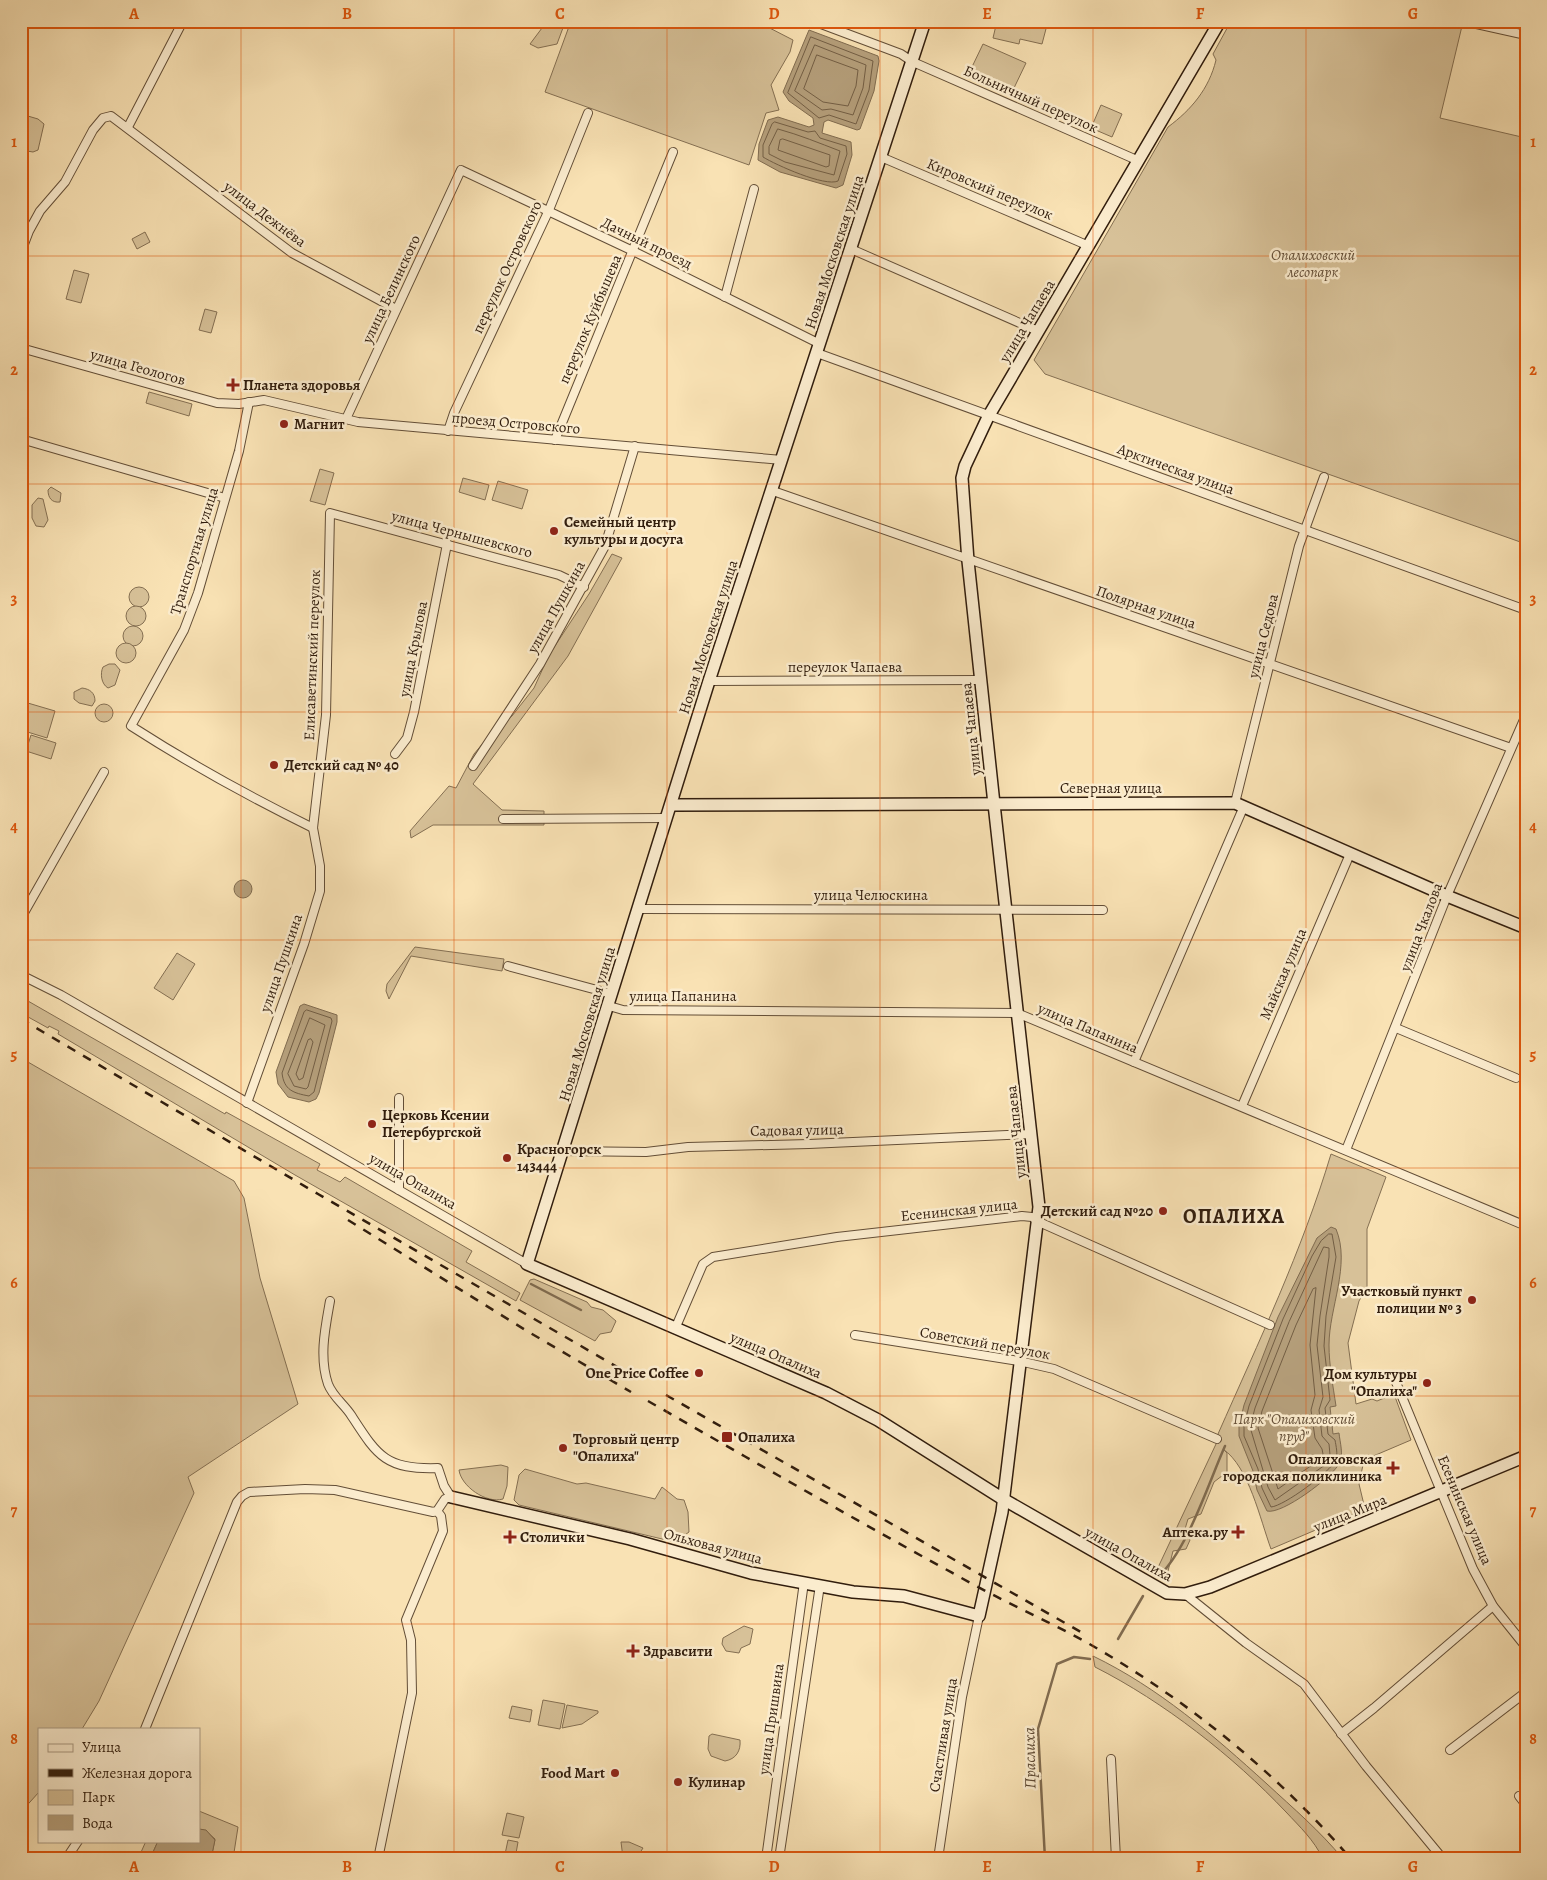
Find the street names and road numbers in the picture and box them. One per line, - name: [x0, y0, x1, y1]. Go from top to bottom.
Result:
- street label: Больничный переулок: [960, 60, 1102, 138]
- street label: Кировский переулок: [924, 153, 1056, 225]
- street label: Новая Московская улица: [800, 172, 868, 332]
- street label: улица Дежнёва: [219, 176, 310, 252]
- street label: переулок Островского: [467, 197, 547, 337]
- street label: Дачный проезд: [598, 212, 696, 274]
- street label: улица Белинского: [357, 232, 425, 347]
- street label: переулок Куйбышева: [554, 251, 626, 387]
- street label: улица Чапаева: [994, 276, 1060, 367]
- street label: улица Геологов: [87, 344, 188, 390]
- street label: проезд Островского: [451, 407, 581, 439]
- street label: Арктическая улица: [1114, 438, 1237, 499]
- street label: Транспортная улица: [165, 485, 223, 617]
- street label: улица Чернышевского: [388, 505, 535, 562]
- street label: улица Пушкина: [522, 557, 590, 658]
- street label: Новая Московская улица: [674, 557, 742, 717]
- street label: Елисаветинский переулок: [299, 569, 325, 741]
- street label: Полярная улица: [1093, 581, 1199, 634]
- street label: улица Седова: [1243, 592, 1283, 681]
- street label: улица Крылова: [394, 599, 432, 700]
- street label: переулок Чапаева: [788, 657, 902, 677]
- street label: улица Чапаева: [956, 682, 986, 777]
- street label: Северная улица: [1060, 778, 1162, 798]
- street label: улица Чкалова: [1395, 880, 1447, 975]
- street label: улица Челюскина: [813, 885, 928, 905]
- street label: улица Пушкина: [254, 911, 307, 1016]
- street label: Майская улица: [1255, 925, 1311, 1023]
- street label: Новая Московская улица: [554, 944, 620, 1104]
- street label: улица Папанина: [628, 986, 737, 1006]
- street label: улица Папанина: [1034, 997, 1141, 1058]
- street label: улица Чапаева: [1001, 1085, 1031, 1180]
- street label: Садовая улица: [750, 1119, 844, 1141]
- street label: улица Опалиха: [365, 1148, 460, 1214]
- street label: Есенинская улица: [900, 1194, 1018, 1226]
- street label: Советский переулок: [918, 1322, 1052, 1364]
- street label: улица Опалиха: [726, 1326, 825, 1383]
- street label: Есенинская улица: [1433, 1452, 1497, 1568]
- street label: улица Мира: [1309, 1489, 1390, 1537]
- street label: улица Опалиха: [1081, 1521, 1176, 1586]
- street label: Ольховая улица: [661, 1523, 765, 1569]
- street label: улица Пришвина: [753, 1662, 789, 1777]
- street label: Счастливая улица: [924, 1676, 962, 1794]

